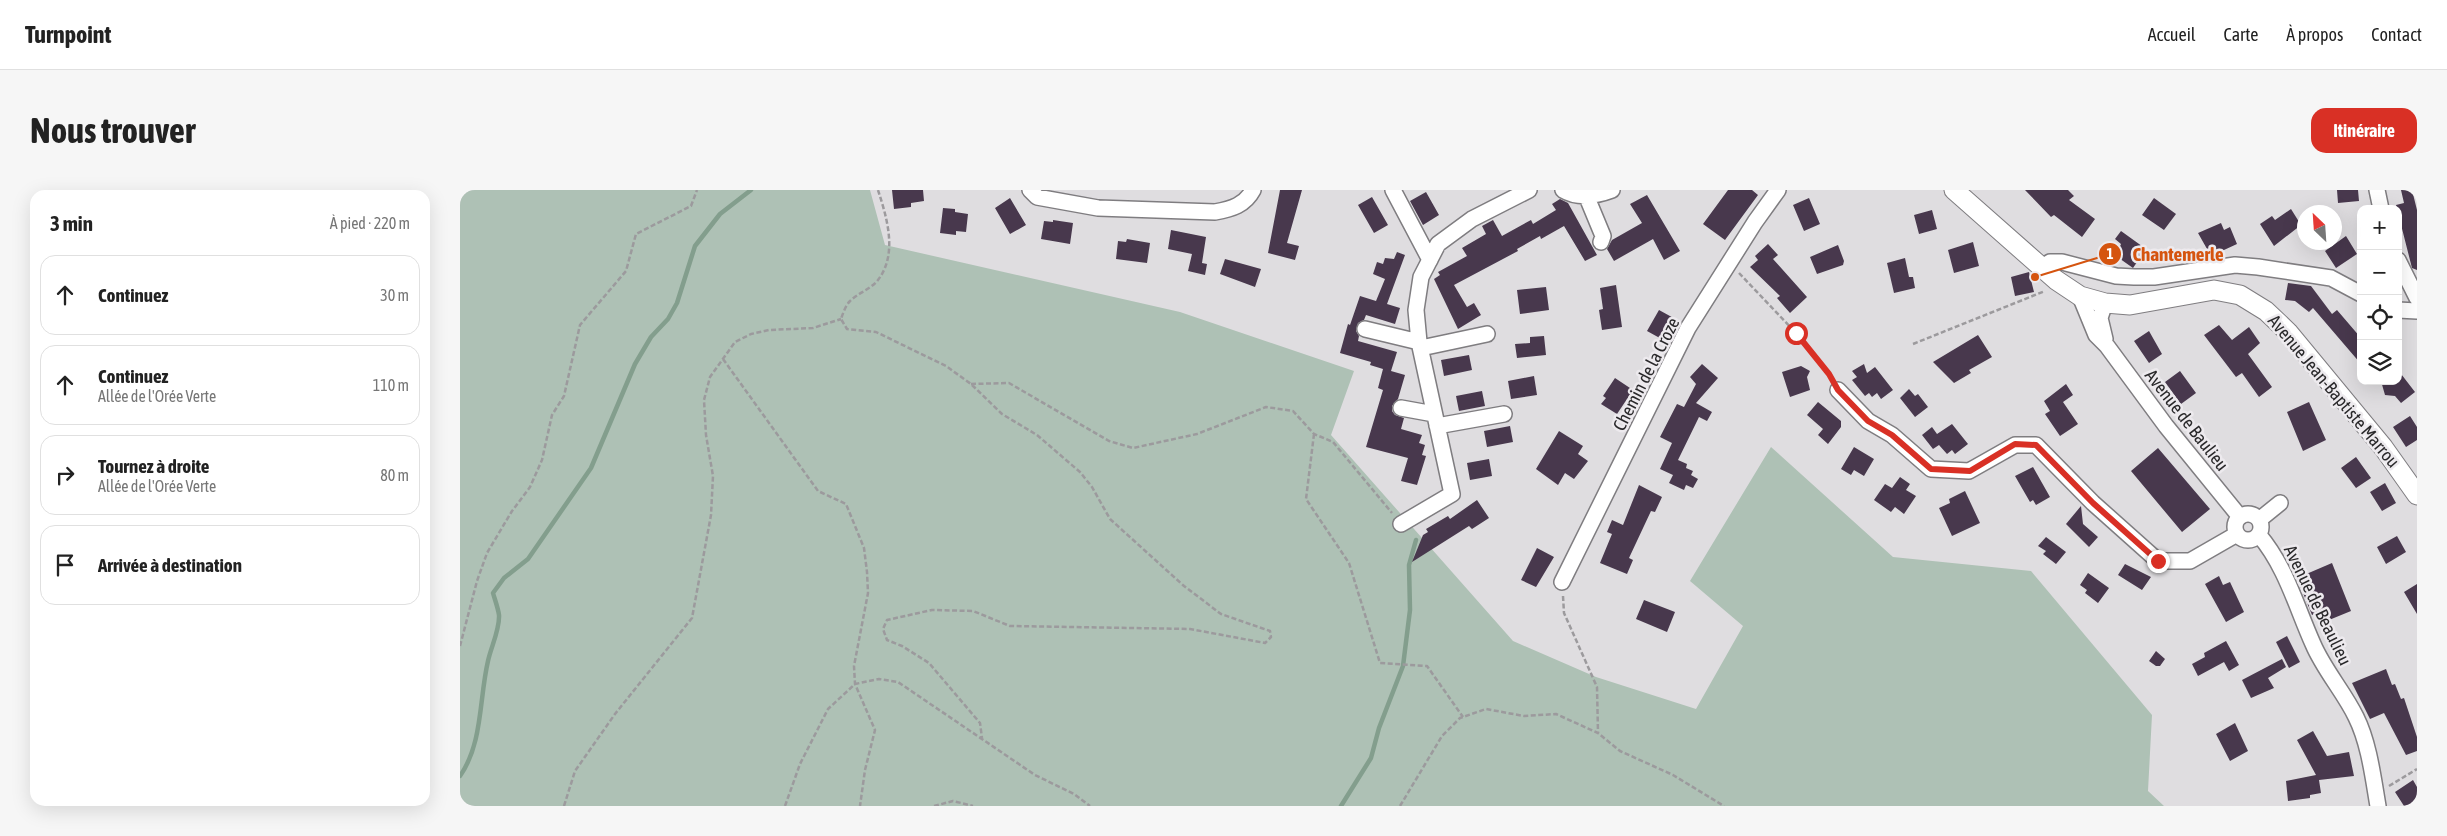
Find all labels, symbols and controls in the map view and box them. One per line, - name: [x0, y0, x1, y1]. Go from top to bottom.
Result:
- text: Turnpoint: [25, 21, 111, 48]
- text: Accueil: [2148, 24, 2196, 45]
- text: Carte: [2224, 24, 2258, 45]
- text: À propos: [2286, 24, 2343, 45]
- text: Contact: [2371, 24, 2422, 45]
- button: Itinéraire: [2311, 108, 2417, 153]
- text: Nous trouver: [30, 110, 195, 150]
- north arrow: [2297, 205, 2342, 250]
- map controls: [2357, 205, 2402, 385]
- button: +: [2357, 205, 2402, 250]
- text: 3 min: [50, 211, 93, 235]
- text: À pied · 220 m: [330, 214, 410, 232]
- callout: Chantemerle: [2097, 237, 2234, 271]
- text: Chantemerle: [2132, 243, 2224, 265]
- text: 1: [2106, 245, 2114, 262]
- button: −: [2357, 250, 2402, 295]
- icon: ahead: [51, 281, 79, 309]
- text: Continuez: [98, 284, 168, 306]
- text: 30 m: [380, 286, 409, 304]
- button: locate: [2357, 295, 2402, 340]
- street label: Avenue Jean-Baptiste Marrou: [2264, 310, 2404, 472]
- street label: Chemin de la Croze: [1608, 314, 1684, 434]
- route start: [1785, 322, 1808, 345]
- button: layers: [2357, 340, 2402, 385]
- text: Continuez: [98, 365, 168, 387]
- street label: Avenue de Baulieu: [2141, 365, 2233, 475]
- icon: ahead: [51, 371, 79, 399]
- text: 110 m: [373, 376, 409, 394]
- text: Allée de l'Orée Verte: [98, 387, 216, 405]
- text: Tournez à droite: [98, 455, 209, 477]
- icon: right: [51, 461, 79, 489]
- text: 80 m: [380, 466, 409, 484]
- text: Allée de l'Orée Verte: [98, 477, 216, 495]
- street label: Avenue de Beaulieu: [2280, 542, 2356, 668]
- route end: [2147, 550, 2170, 573]
- icon: arrive: [51, 551, 79, 579]
- text: Arrivée à destination: [98, 554, 242, 576]

